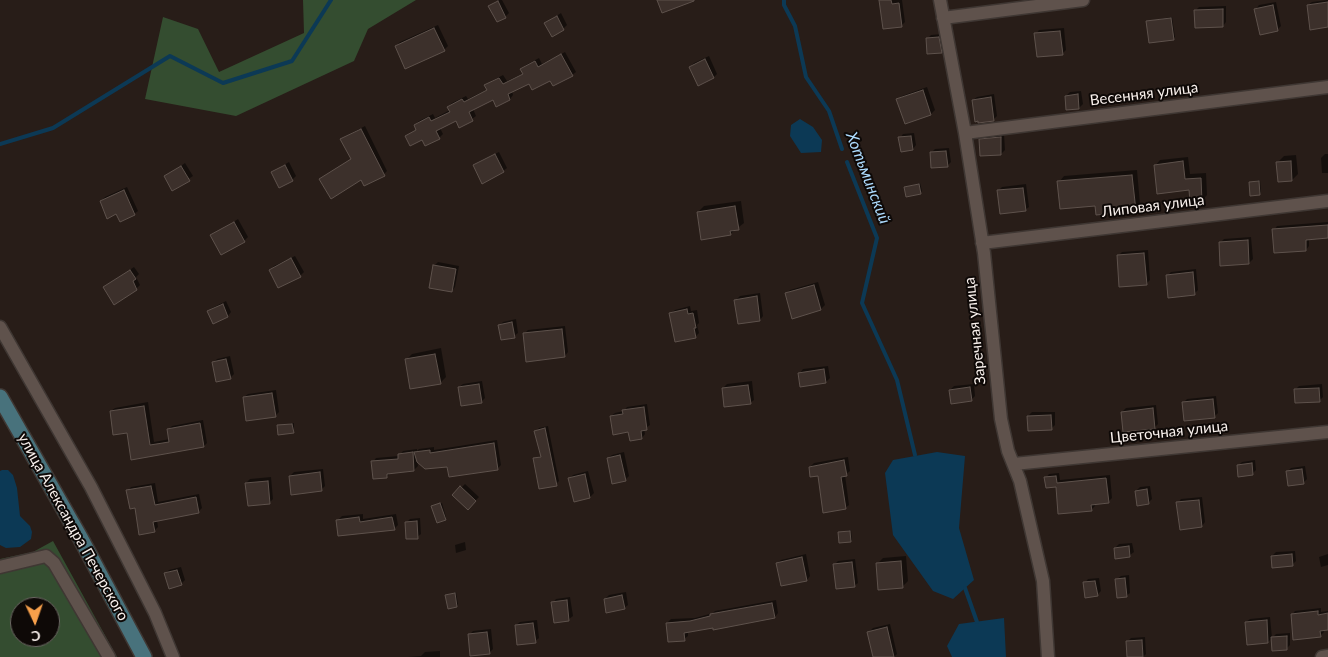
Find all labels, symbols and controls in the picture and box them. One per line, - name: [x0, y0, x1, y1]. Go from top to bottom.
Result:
- street label: Весенняя улица: [1089, 78, 1199, 110]
- water label: Хотьминский: [842, 129, 894, 227]
- street label: Липовая улица: [1101, 191, 1205, 221]
- street label: Заречная улица: [960, 276, 990, 386]
- street label: Цветочная улица: [1109, 417, 1229, 447]
- street label: улица Александра Печерского: [14, 430, 132, 624]
- north arrow: [10, 597, 60, 647]
- text: С: [31, 628, 41, 645]

